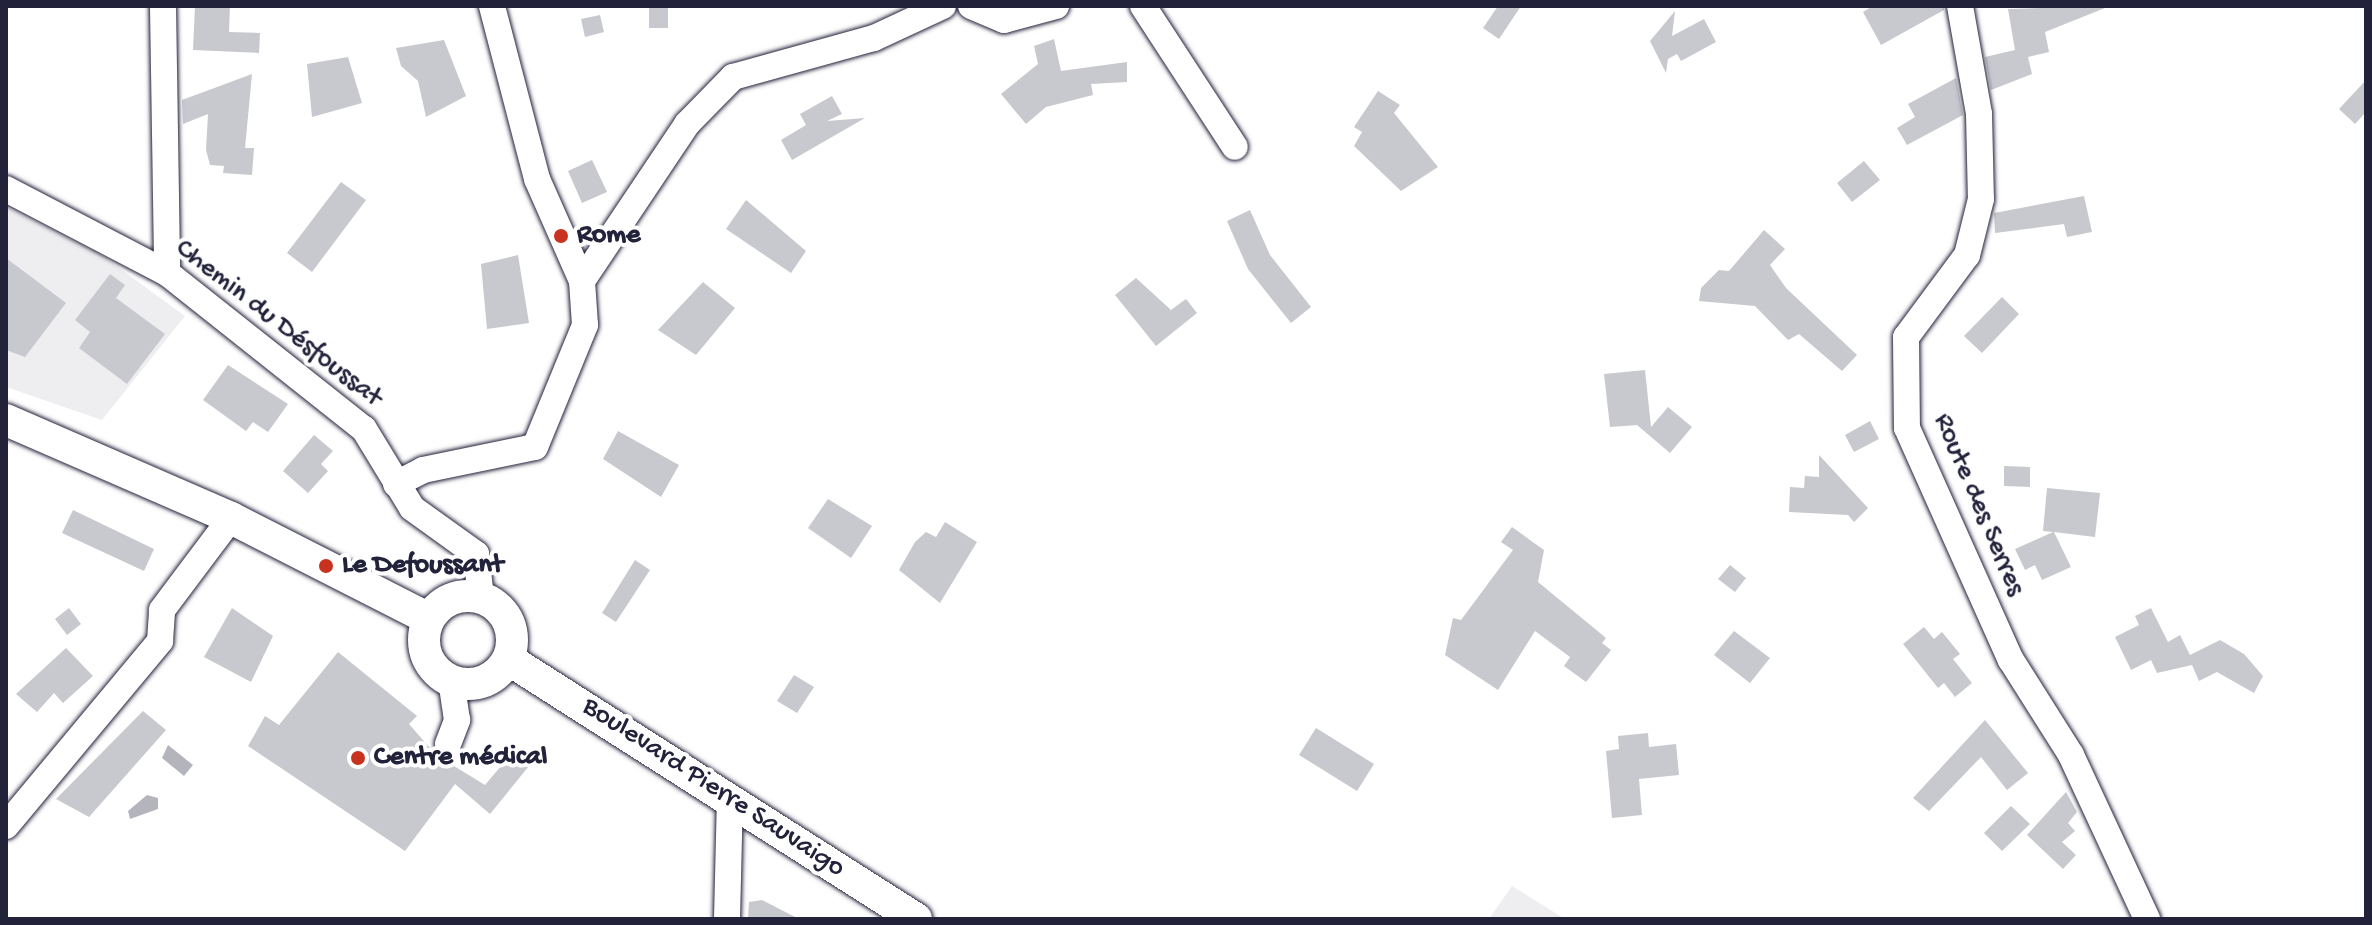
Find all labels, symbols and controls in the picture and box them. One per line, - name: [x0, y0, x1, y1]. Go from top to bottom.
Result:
- place label: Rome: [577, 219, 641, 253]
- marker: Rome: [552, 227, 570, 245]
- street label: Chemin du Désfoussat: [168, 233, 388, 415]
- street label: Route des Serres: [1925, 409, 2031, 601]
- place label: Le Defoussant: [342, 549, 503, 583]
- marker: Le Defoussant: [317, 557, 335, 575]
- street label: Boulevard Pierre Sauvaigo: [575, 690, 851, 886]
- place label: Centre médical: [374, 741, 547, 775]
- marker: Centre médical: [349, 749, 367, 767]

